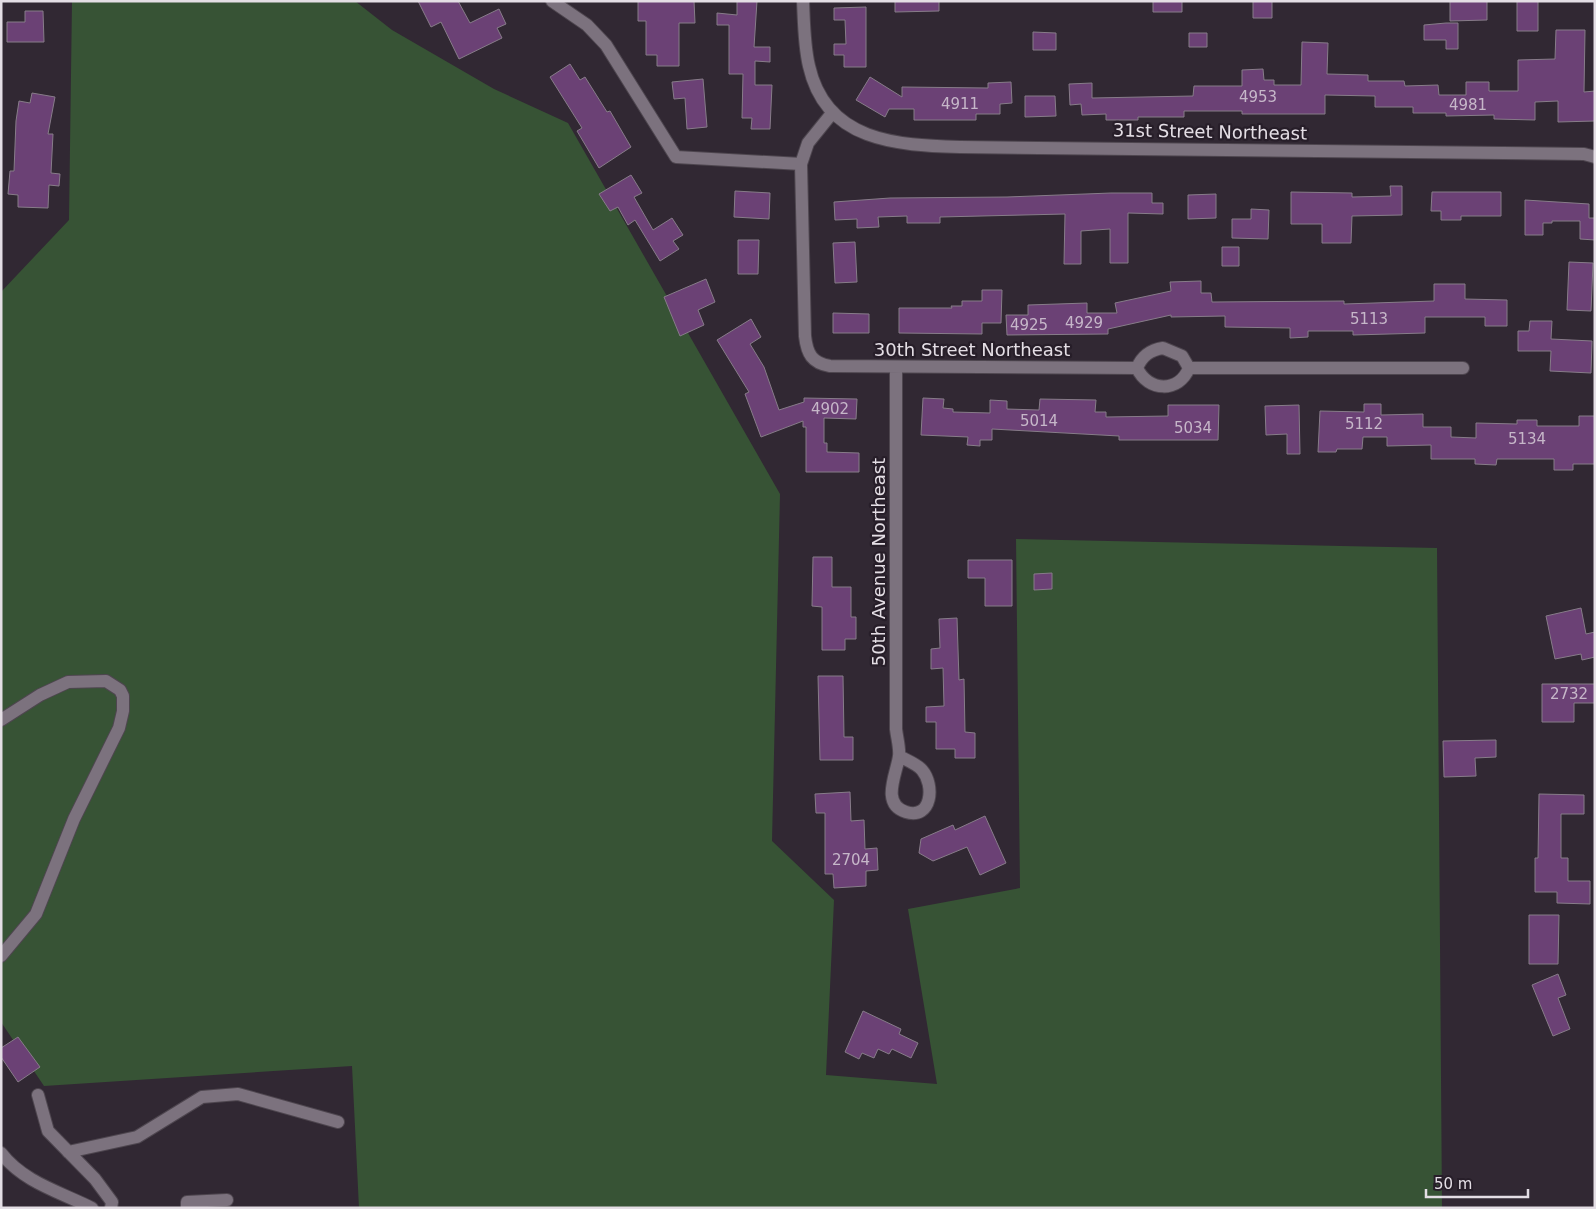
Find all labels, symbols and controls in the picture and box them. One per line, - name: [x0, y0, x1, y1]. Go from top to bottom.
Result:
- house number: 4953: [1239, 88, 1277, 106]
- house number: 4911: [941, 95, 979, 113]
- house number: 4981: [1449, 96, 1487, 114]
- street label: 31st Street Northeast: [1113, 119, 1307, 144]
- house number: 5113: [1350, 310, 1388, 328]
- house number: 4929: [1065, 314, 1103, 332]
- house number: 4925: [1010, 316, 1048, 334]
- street label: 30th Street Northeast: [874, 339, 1070, 360]
- house number: 4902: [811, 400, 849, 418]
- house number: 5014: [1020, 412, 1058, 430]
- house number: 5112: [1345, 415, 1383, 433]
- house number: 5034: [1174, 419, 1212, 437]
- house number: 5134: [1508, 430, 1546, 448]
- street label: 50th Avenue Northeast: [868, 458, 889, 666]
- house number: 2732: [1550, 685, 1588, 703]
- house number: 2704: [832, 851, 870, 869]
- scale bar: [1426, 1166, 1528, 1198]
- text: 50 m: [1434, 1175, 1472, 1193]

